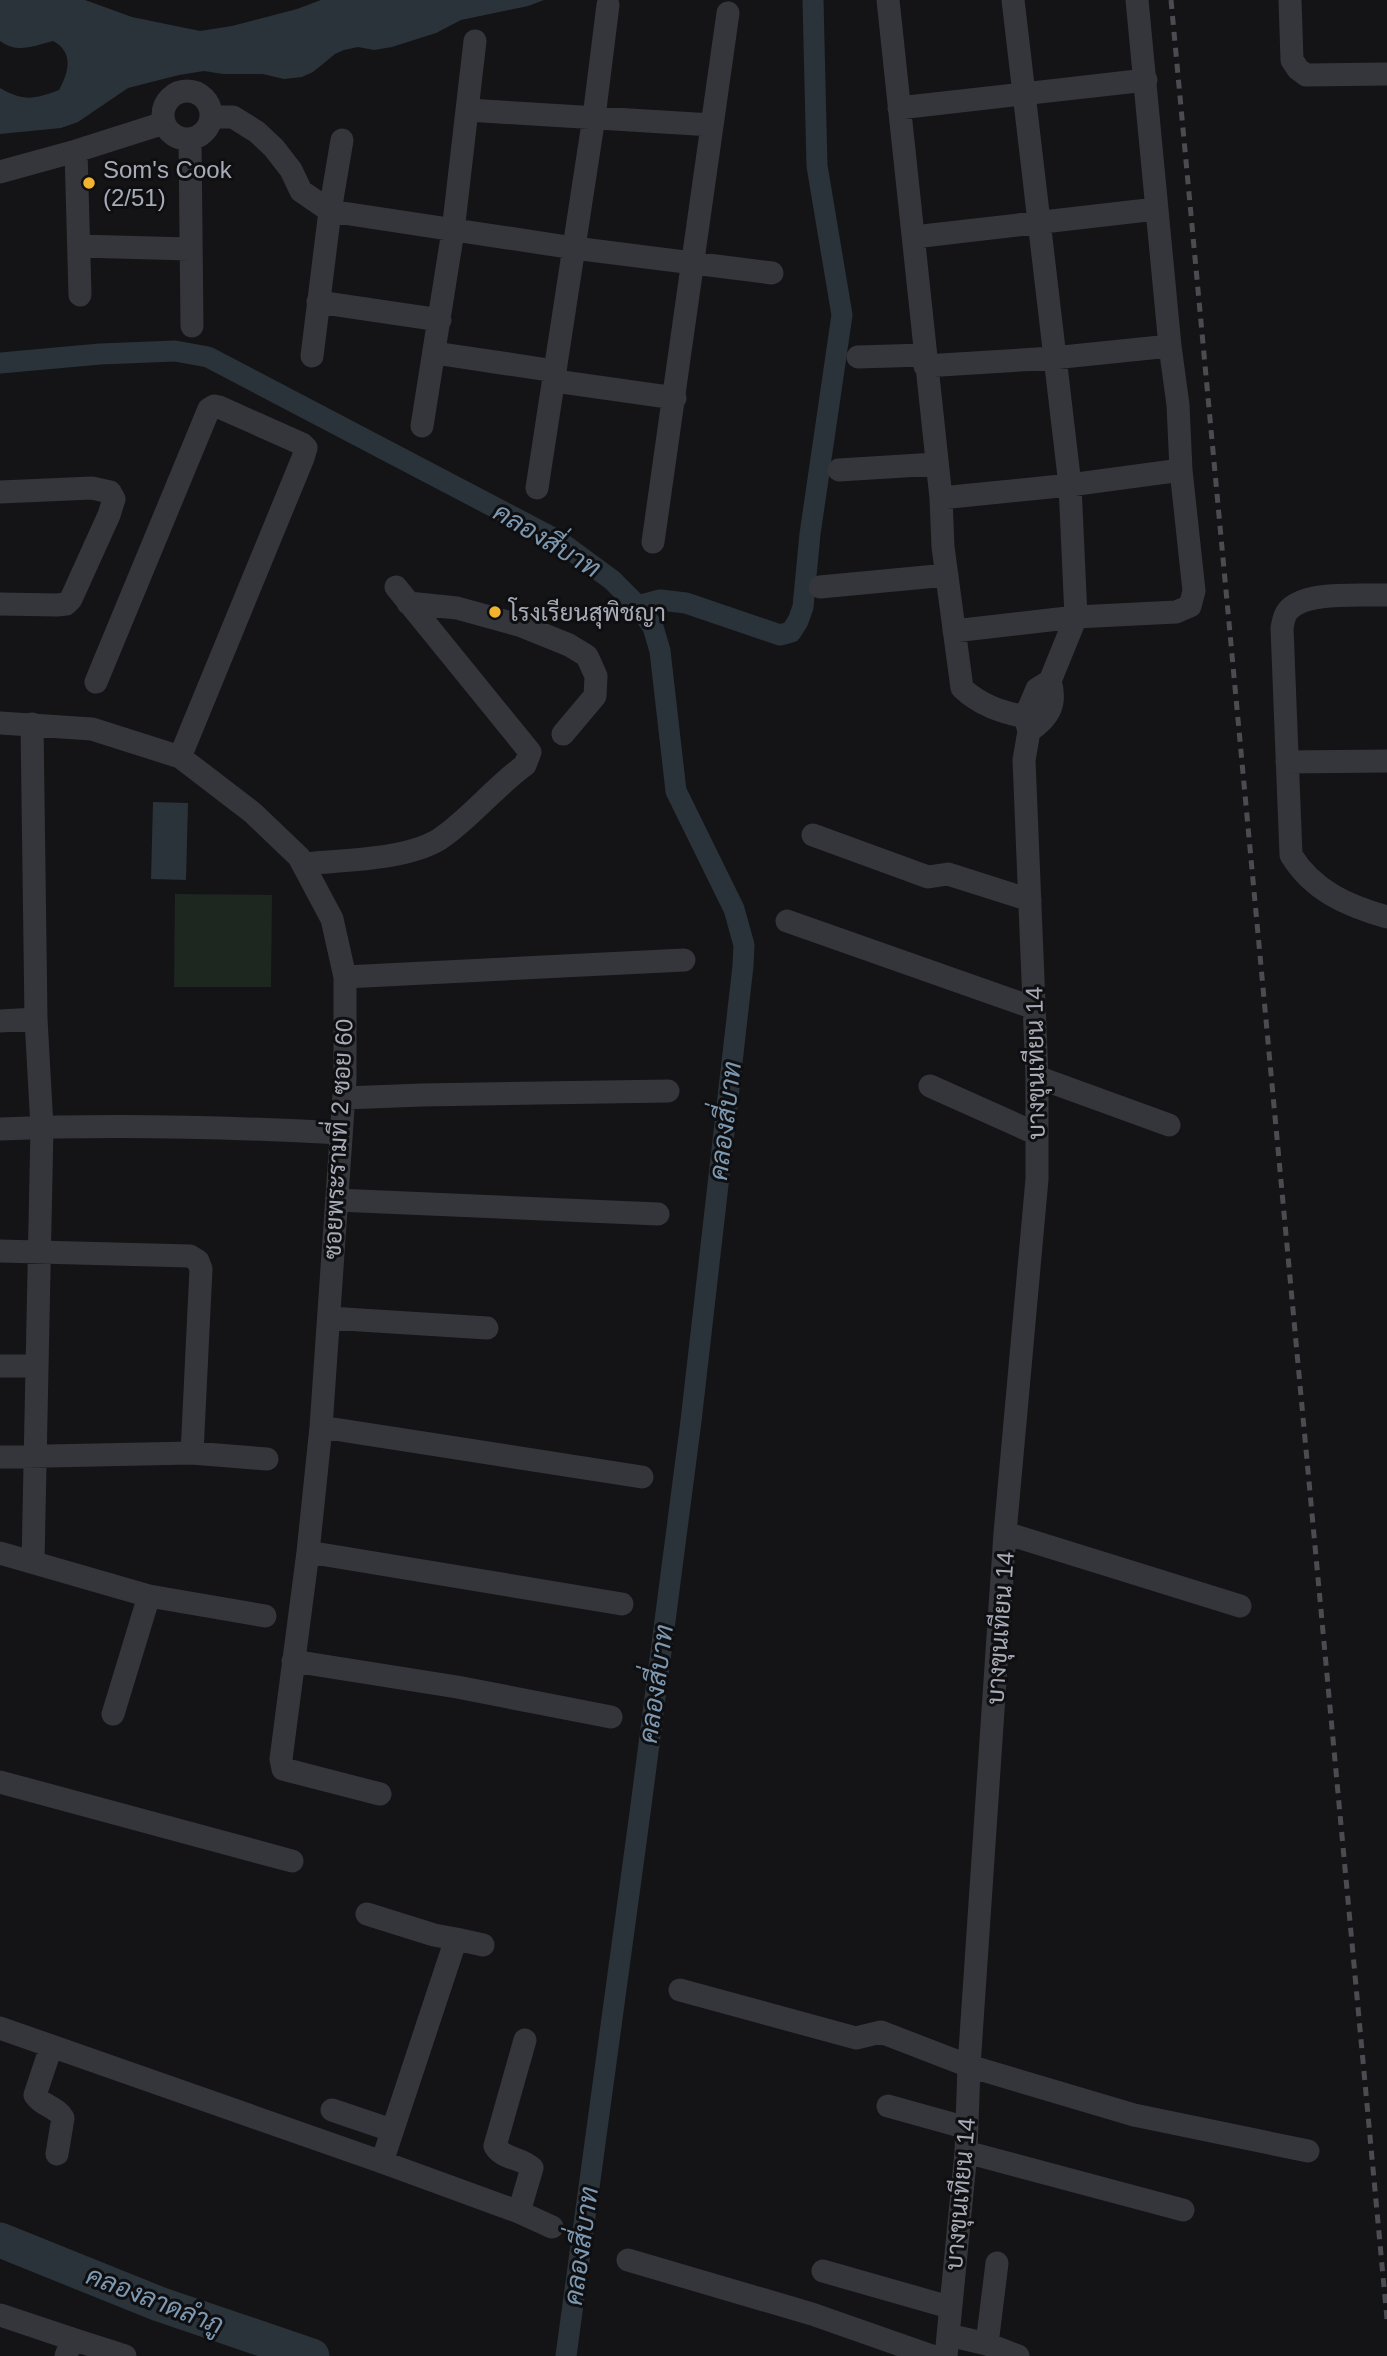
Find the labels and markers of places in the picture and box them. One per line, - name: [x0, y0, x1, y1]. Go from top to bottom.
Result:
- place label: Som's Cook (2/51): [103, 156, 233, 211]
- marker: Som's Cook (2/51): [81, 175, 97, 191]
- place label: โรงเรียนสุพิชญา: [507, 597, 666, 629]
- marker: โรงเรียนสุพิชญา: [487, 604, 503, 620]

